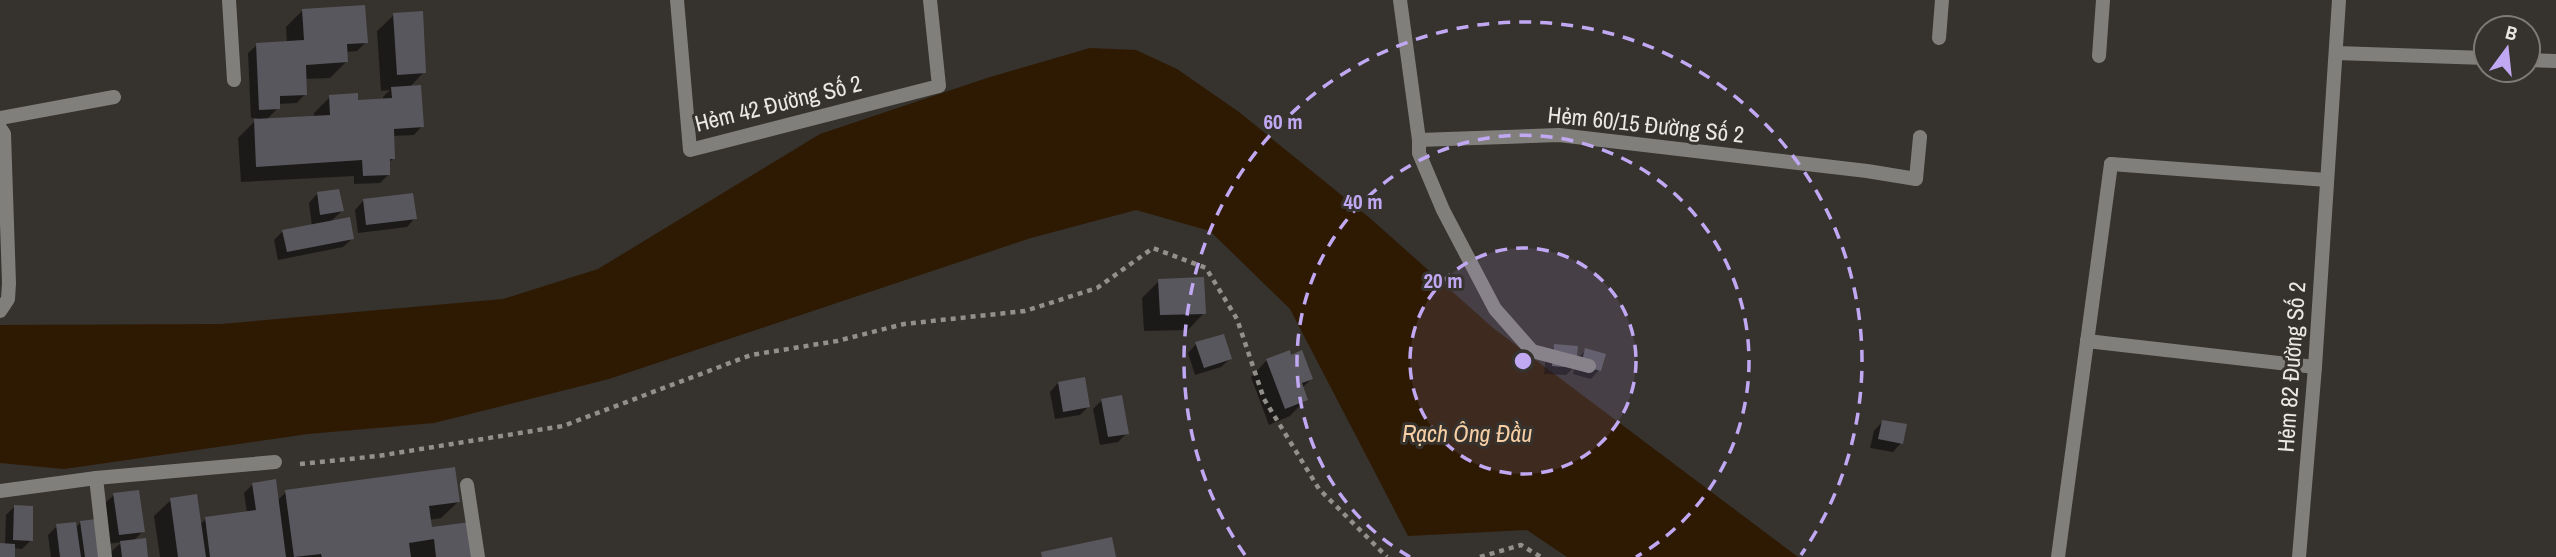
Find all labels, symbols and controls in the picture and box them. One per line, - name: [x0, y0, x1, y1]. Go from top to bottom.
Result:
- north arrow: [2472, 14, 2542, 84]
- text: B: [2503, 19, 2520, 47]
- street label: Hẻm 42 Đường Số 2: [691, 67, 865, 139]
- street label: Hẻm 60/15 Đường Số 2: [1546, 98, 1746, 150]
- text: 60 m: [1263, 107, 1303, 136]
- text: 40 m: [1343, 187, 1383, 216]
- text: 20 m: [1423, 266, 1463, 295]
- street label: Hẻm 82 Đường Số 2: [2270, 281, 2312, 453]
- centre of rings: [1511, 349, 1535, 373]
- water label: Rạch Ông Đầu: [1402, 417, 1532, 449]

